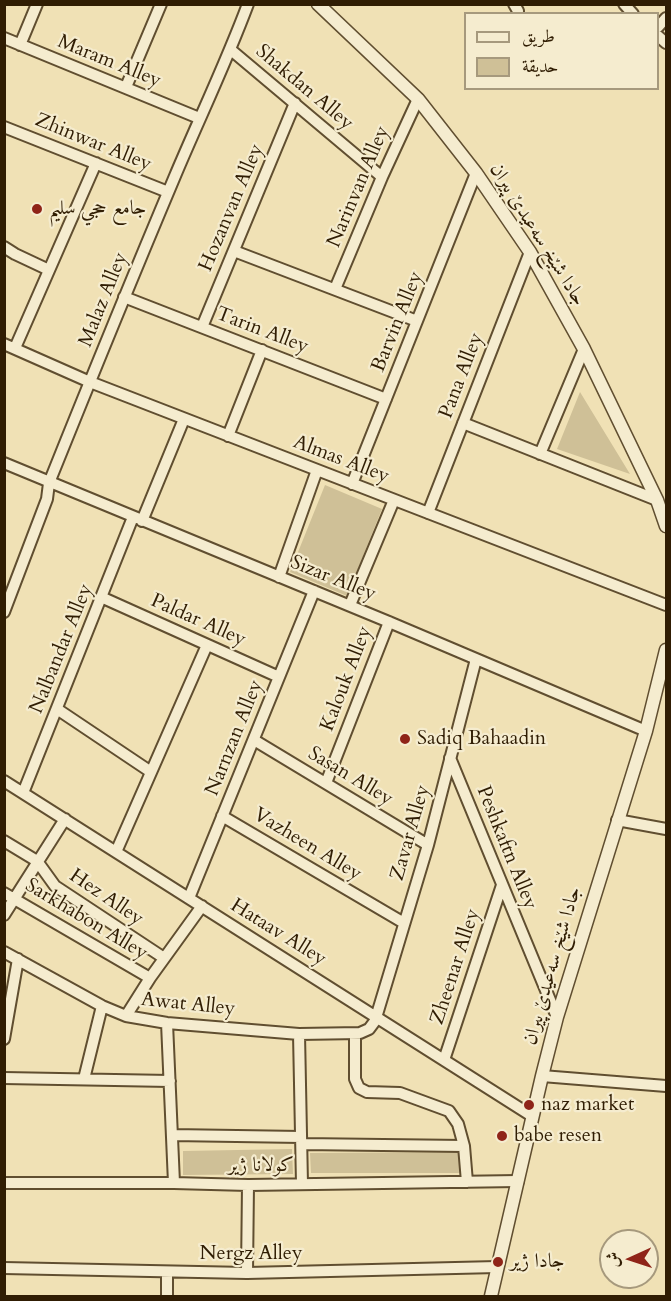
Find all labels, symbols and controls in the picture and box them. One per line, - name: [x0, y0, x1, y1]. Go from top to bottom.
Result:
- legend: [464, 12, 659, 90]
- text: طريق: [522, 24, 555, 49]
- street label: Maram Alley: [54, 30, 164, 94]
- street label: Shakdan Alley: [250, 40, 358, 136]
- text: حديقة: [522, 54, 558, 79]
- street label: Zhinwar Alley: [31, 109, 155, 177]
- street label: Narinvan Alley: [323, 123, 395, 251]
- street label: Hozanvan Alley: [194, 141, 270, 275]
- street label: جادا شێخ سەعیدێ پیران: [483, 159, 591, 311]
- place label: جامع حجي سليم: [49, 197, 146, 221]
- marker: جامع حجي سليم: [30, 202, 44, 216]
- street label: Malaz Alley: [74, 249, 134, 351]
- street label: Barvin Alley: [367, 268, 429, 376]
- street label: Tarin Alley: [212, 302, 312, 360]
- street label: Pana Alley: [435, 330, 489, 422]
- street label: Almas Alley: [290, 431, 392, 489]
- street label: Sizar Alley: [287, 551, 379, 607]
- street label: Nalbandar Alley: [25, 581, 99, 717]
- street label: Paldar Alley: [147, 589, 249, 653]
- street label: Kalouk Alley: [316, 623, 378, 735]
- street label: Narnzan Alley: [201, 677, 269, 799]
- place label: Sadiq Bahaadin: [417, 727, 546, 751]
- marker: Sadiq Bahaadin: [398, 732, 412, 746]
- street label: Sasan Alley: [303, 742, 397, 812]
- street label: Zavar Alley: [386, 782, 436, 884]
- street label: Peshkaftn Alley: [470, 783, 542, 913]
- street label: Vazheen Alley: [248, 803, 366, 887]
- street label: Hez Alley: [64, 865, 148, 931]
- street label: Sarkhabon Alley: [20, 874, 152, 966]
- street label: جادا شێخ سەعیدێ پیران: [519, 884, 587, 1048]
- street label: Hataav Alley: [226, 894, 330, 972]
- street label: Zheenar Alley: [426, 906, 486, 1028]
- street label: Awat Alley: [140, 988, 236, 1022]
- place label: naz market: [541, 1093, 634, 1117]
- marker: naz market: [522, 1098, 536, 1112]
- place label: babe resen: [514, 1124, 602, 1148]
- marker: babe resen: [495, 1129, 509, 1143]
- street label: کولانا ژیر: [228, 1154, 294, 1178]
- north arrow: [599, 1229, 659, 1289]
- street label: Nergz Alley: [199, 1242, 303, 1266]
- place label: جادا ژير: [510, 1250, 565, 1274]
- text: ش: [602, 1251, 624, 1268]
- marker: جادا ژير: [491, 1255, 505, 1269]

